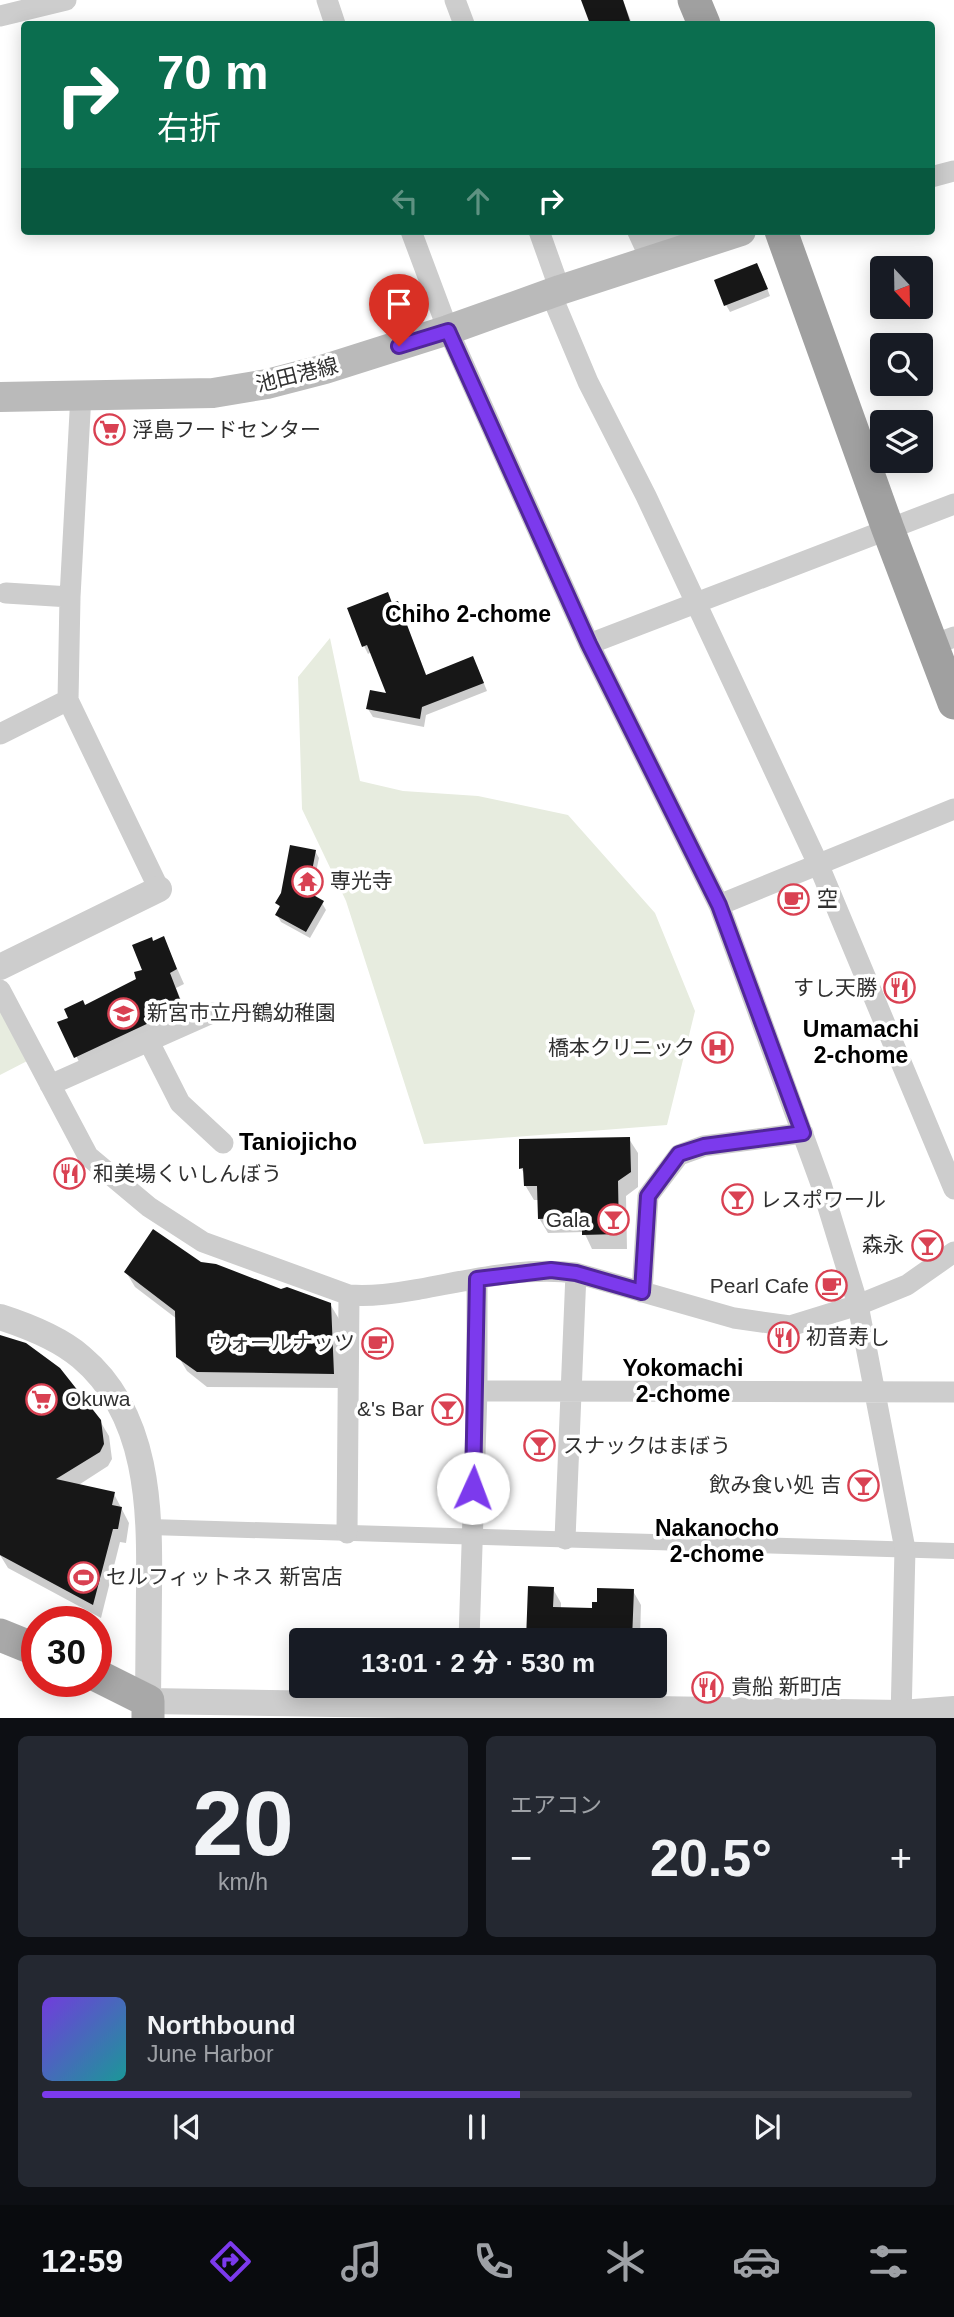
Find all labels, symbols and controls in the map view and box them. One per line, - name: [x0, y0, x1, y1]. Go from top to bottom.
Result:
- text: 70 m: [157, 45, 269, 99]
- icon: right: [42, 49, 133, 140]
- text: 右折: [157, 110, 221, 146]
- icon: left: [386, 182, 424, 220]
- icon: ahead: [459, 182, 497, 220]
- icon: right: [532, 182, 570, 220]
- north arrow: [870, 256, 933, 318]
- map controls: [870, 256, 933, 473]
- pin: [369, 274, 429, 346]
- icon: arrive: [380, 285, 418, 323]
- button: search: [870, 333, 933, 396]
- street label: 池田港線: [253, 353, 340, 396]
- button: layers: [870, 410, 933, 473]
- supermarket icon: 浮島フードセンター: [92, 413, 126, 447]
- place label: 浮島フードセンター: [132, 418, 321, 441]
- district label: Chiho 2-chome: [385, 601, 551, 627]
- temple icon: 専光寺: [290, 864, 324, 898]
- place label: 専光寺: [330, 869, 393, 892]
- cafe icon: 空: [777, 882, 811, 916]
- place label: 空: [817, 887, 838, 910]
- restaurant icon: すし天勝: [883, 971, 917, 1005]
- place label: すし天勝: [793, 976, 877, 999]
- school or university icon: 新宮市立丹鶴幼稚園: [107, 996, 141, 1030]
- place label: 新宮市立丹鶴幼稚園: [147, 1001, 336, 1024]
- district label: Umamachi 2-chome: [803, 1016, 919, 1068]
- hospital icon: 橋本クリニック: [701, 1031, 735, 1065]
- place label: 橋本クリニック: [548, 1036, 695, 1059]
- district label: Taniojicho: [239, 1128, 357, 1155]
- restaurant icon: 和美場くいしんぼう: [53, 1157, 87, 1191]
- place label: 和美場くいしんぼう: [93, 1162, 282, 1185]
- bar icon: レスポワール: [720, 1183, 754, 1217]
- place label: レスポワール: [760, 1188, 886, 1211]
- bar icon: Gala: [596, 1203, 630, 1237]
- place label: Gala: [546, 1208, 590, 1231]
- bar icon: 森永: [910, 1228, 944, 1262]
- place label: 森永: [862, 1233, 904, 1256]
- cafe icon: Pearl Cafe: [815, 1269, 849, 1303]
- place label: Pearl Cafe: [710, 1274, 809, 1297]
- restaurant icon: 初音寿し: [766, 1320, 800, 1354]
- place label: 初音寿し: [806, 1325, 890, 1348]
- cafe icon: ウォールナッツ: [361, 1326, 395, 1360]
- place label: ウォールナッツ: [208, 1331, 355, 1354]
- district label: Yokomachi 2-chome: [623, 1355, 744, 1407]
- supermarket icon: Okuwa: [25, 1382, 59, 1416]
- place label: Okuwa: [65, 1387, 131, 1410]
- bar icon: &'s Bar: [430, 1392, 464, 1426]
- place label: &'s Bar: [357, 1397, 424, 1420]
- bar icon: スナックはまぼう: [523, 1429, 557, 1463]
- place label: スナックはまぼう: [563, 1434, 731, 1457]
- position arrow: [436, 1451, 510, 1525]
- bar icon: 飲み食い処 吉: [847, 1468, 881, 1502]
- place label: 飲み食い処 吉: [709, 1473, 841, 1496]
- district label: Nakanocho 2-chome: [655, 1515, 779, 1567]
- sports icon: セルフィットネス 新宮店: [66, 1560, 100, 1594]
- place label: セルフィットネス 新宮店: [106, 1565, 342, 1588]
- speed limit sign: 30: [21, 1606, 112, 1697]
- text: 13:01 · 2 分 · 530 m: [361, 1648, 595, 1678]
- restaurant icon: 貴船 新町店: [691, 1670, 725, 1704]
- place label: 貴船 新町店: [731, 1675, 842, 1698]
- text: 20: [192, 1773, 294, 1874]
- text: エアコン: [510, 1792, 602, 1818]
- text: 20.5°: [650, 1829, 772, 1887]
- text: −: [510, 1837, 532, 1879]
- text: +: [890, 1837, 912, 1879]
- text: km/h: [218, 1869, 268, 1895]
- text: Northbound: [147, 2010, 296, 2040]
- text: June Harbor: [147, 2041, 274, 2067]
- icon: previous: [168, 2108, 206, 2146]
- icon: pause: [458, 2108, 496, 2146]
- icon: next: [748, 2108, 786, 2146]
- icon: directions: [206, 2237, 255, 2286]
- icon: music: [337, 2237, 386, 2286]
- icon: phone: [469, 2237, 518, 2286]
- icon: climate: [601, 2237, 650, 2286]
- icon: car: [732, 2237, 781, 2286]
- icon: filters: [864, 2237, 913, 2286]
- text: 12:59: [41, 2243, 123, 2279]

